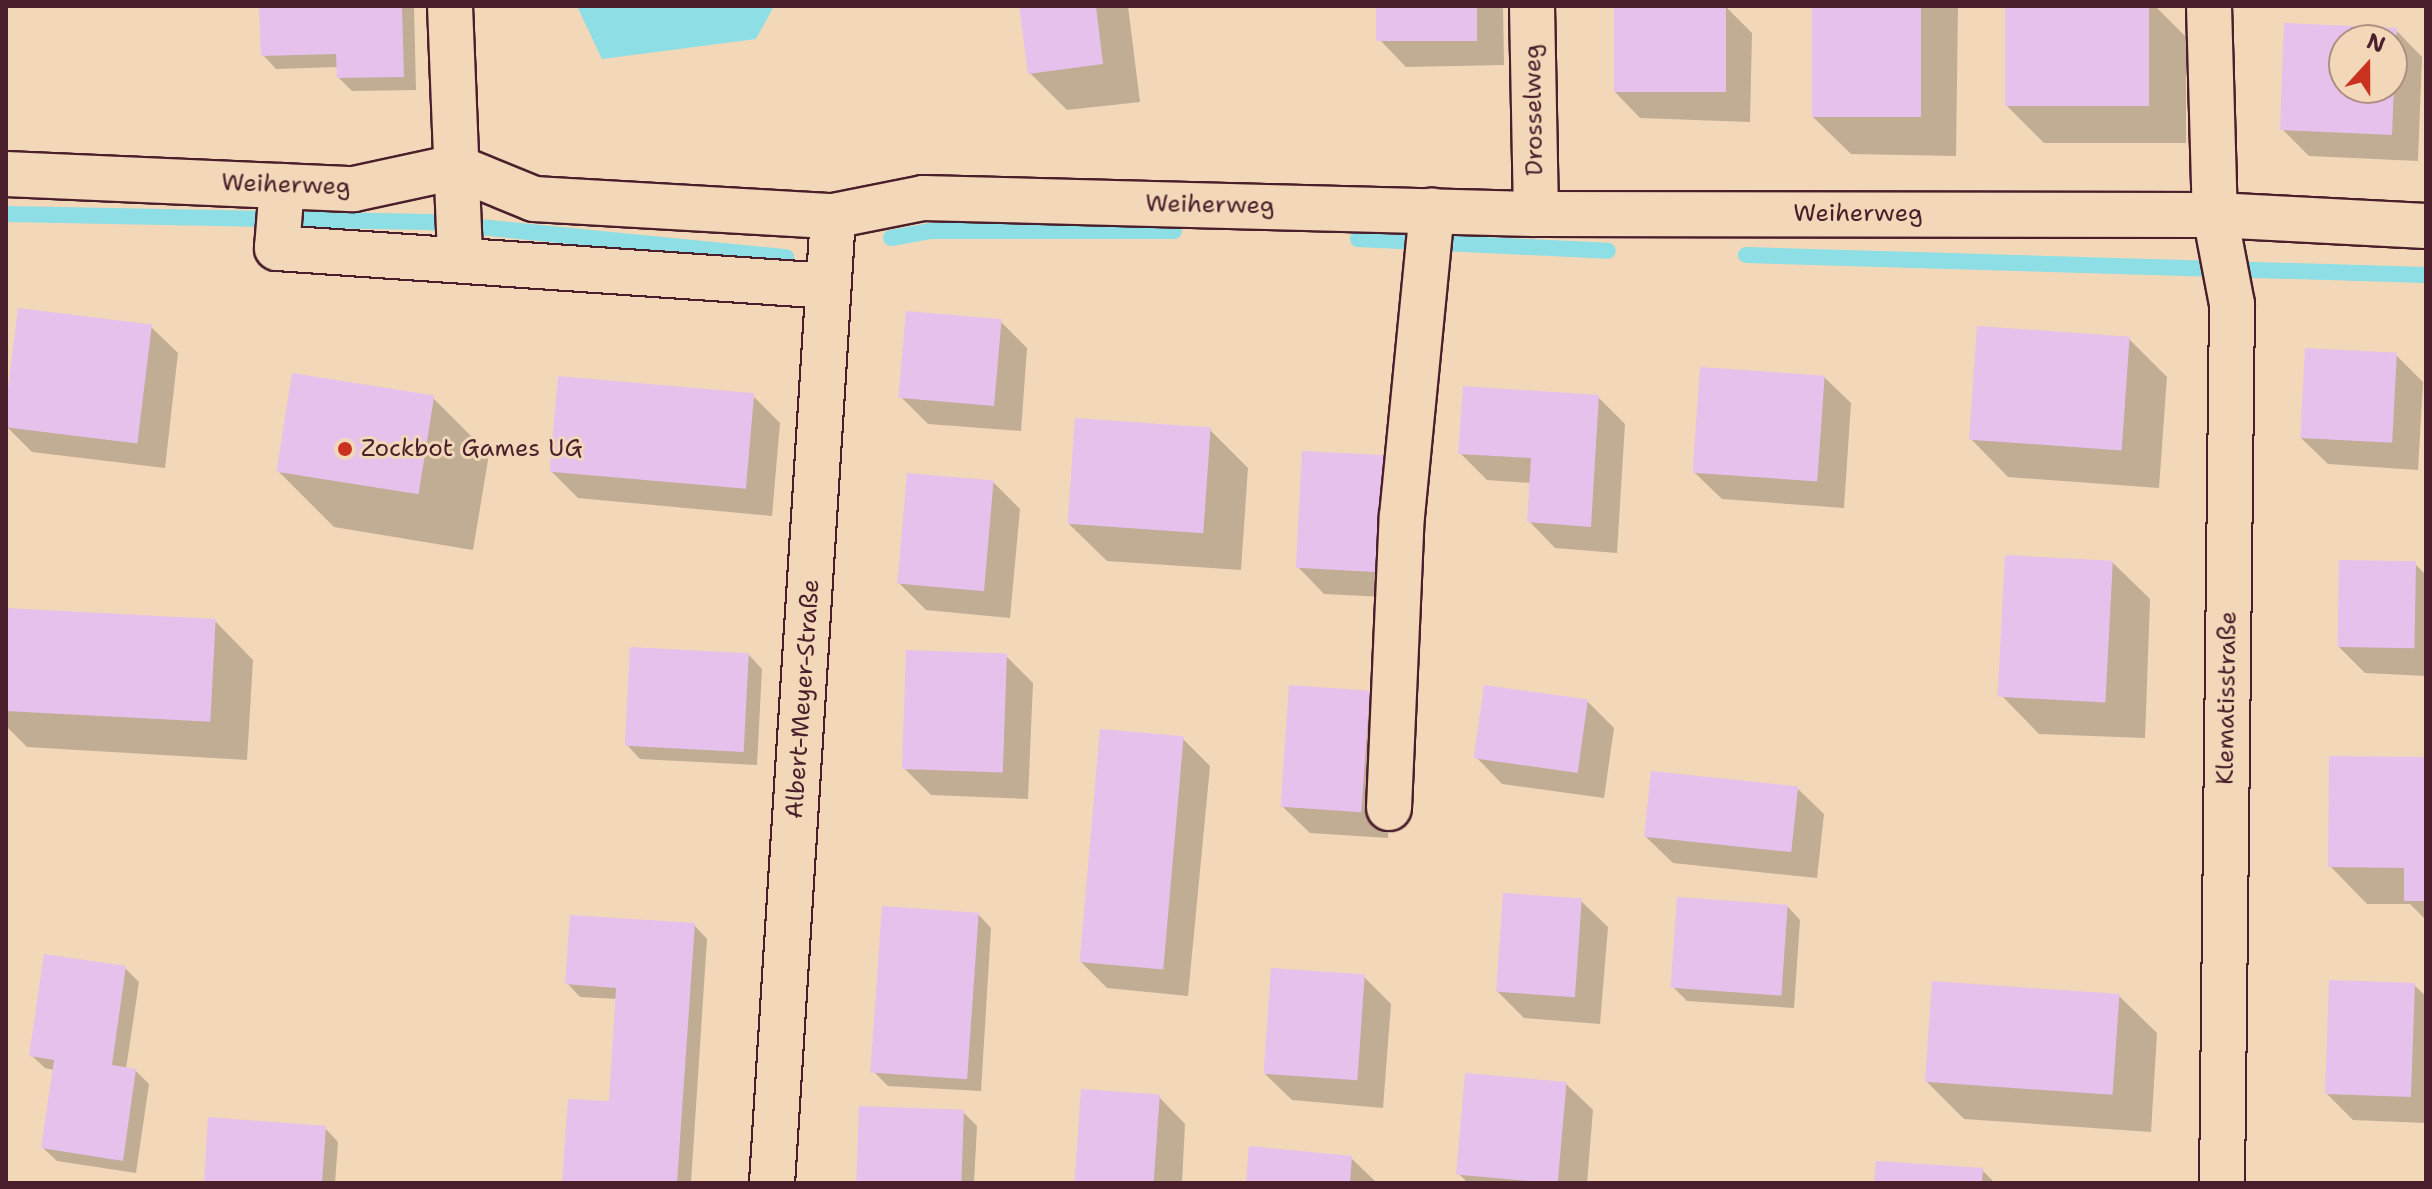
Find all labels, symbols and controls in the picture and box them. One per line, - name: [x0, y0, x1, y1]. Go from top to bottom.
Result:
- north arrow: [2328, 24, 2408, 104]
- text: N: [2363, 26, 2389, 60]
- street label: Drosselweg: [1518, 44, 1550, 176]
- street label: Weiherweg: [221, 168, 351, 202]
- street label: Weiherweg: [1145, 189, 1275, 221]
- street label: Weiherweg: [1793, 200, 1923, 228]
- place label: Zockbot Games UG: [361, 435, 583, 463]
- marker: Zockbot Games UG: [336, 440, 354, 458]
- street label: Albert-Meyer-Straße: [780, 578, 826, 820]
- street label: Klematisstraße: [2211, 611, 2243, 785]

